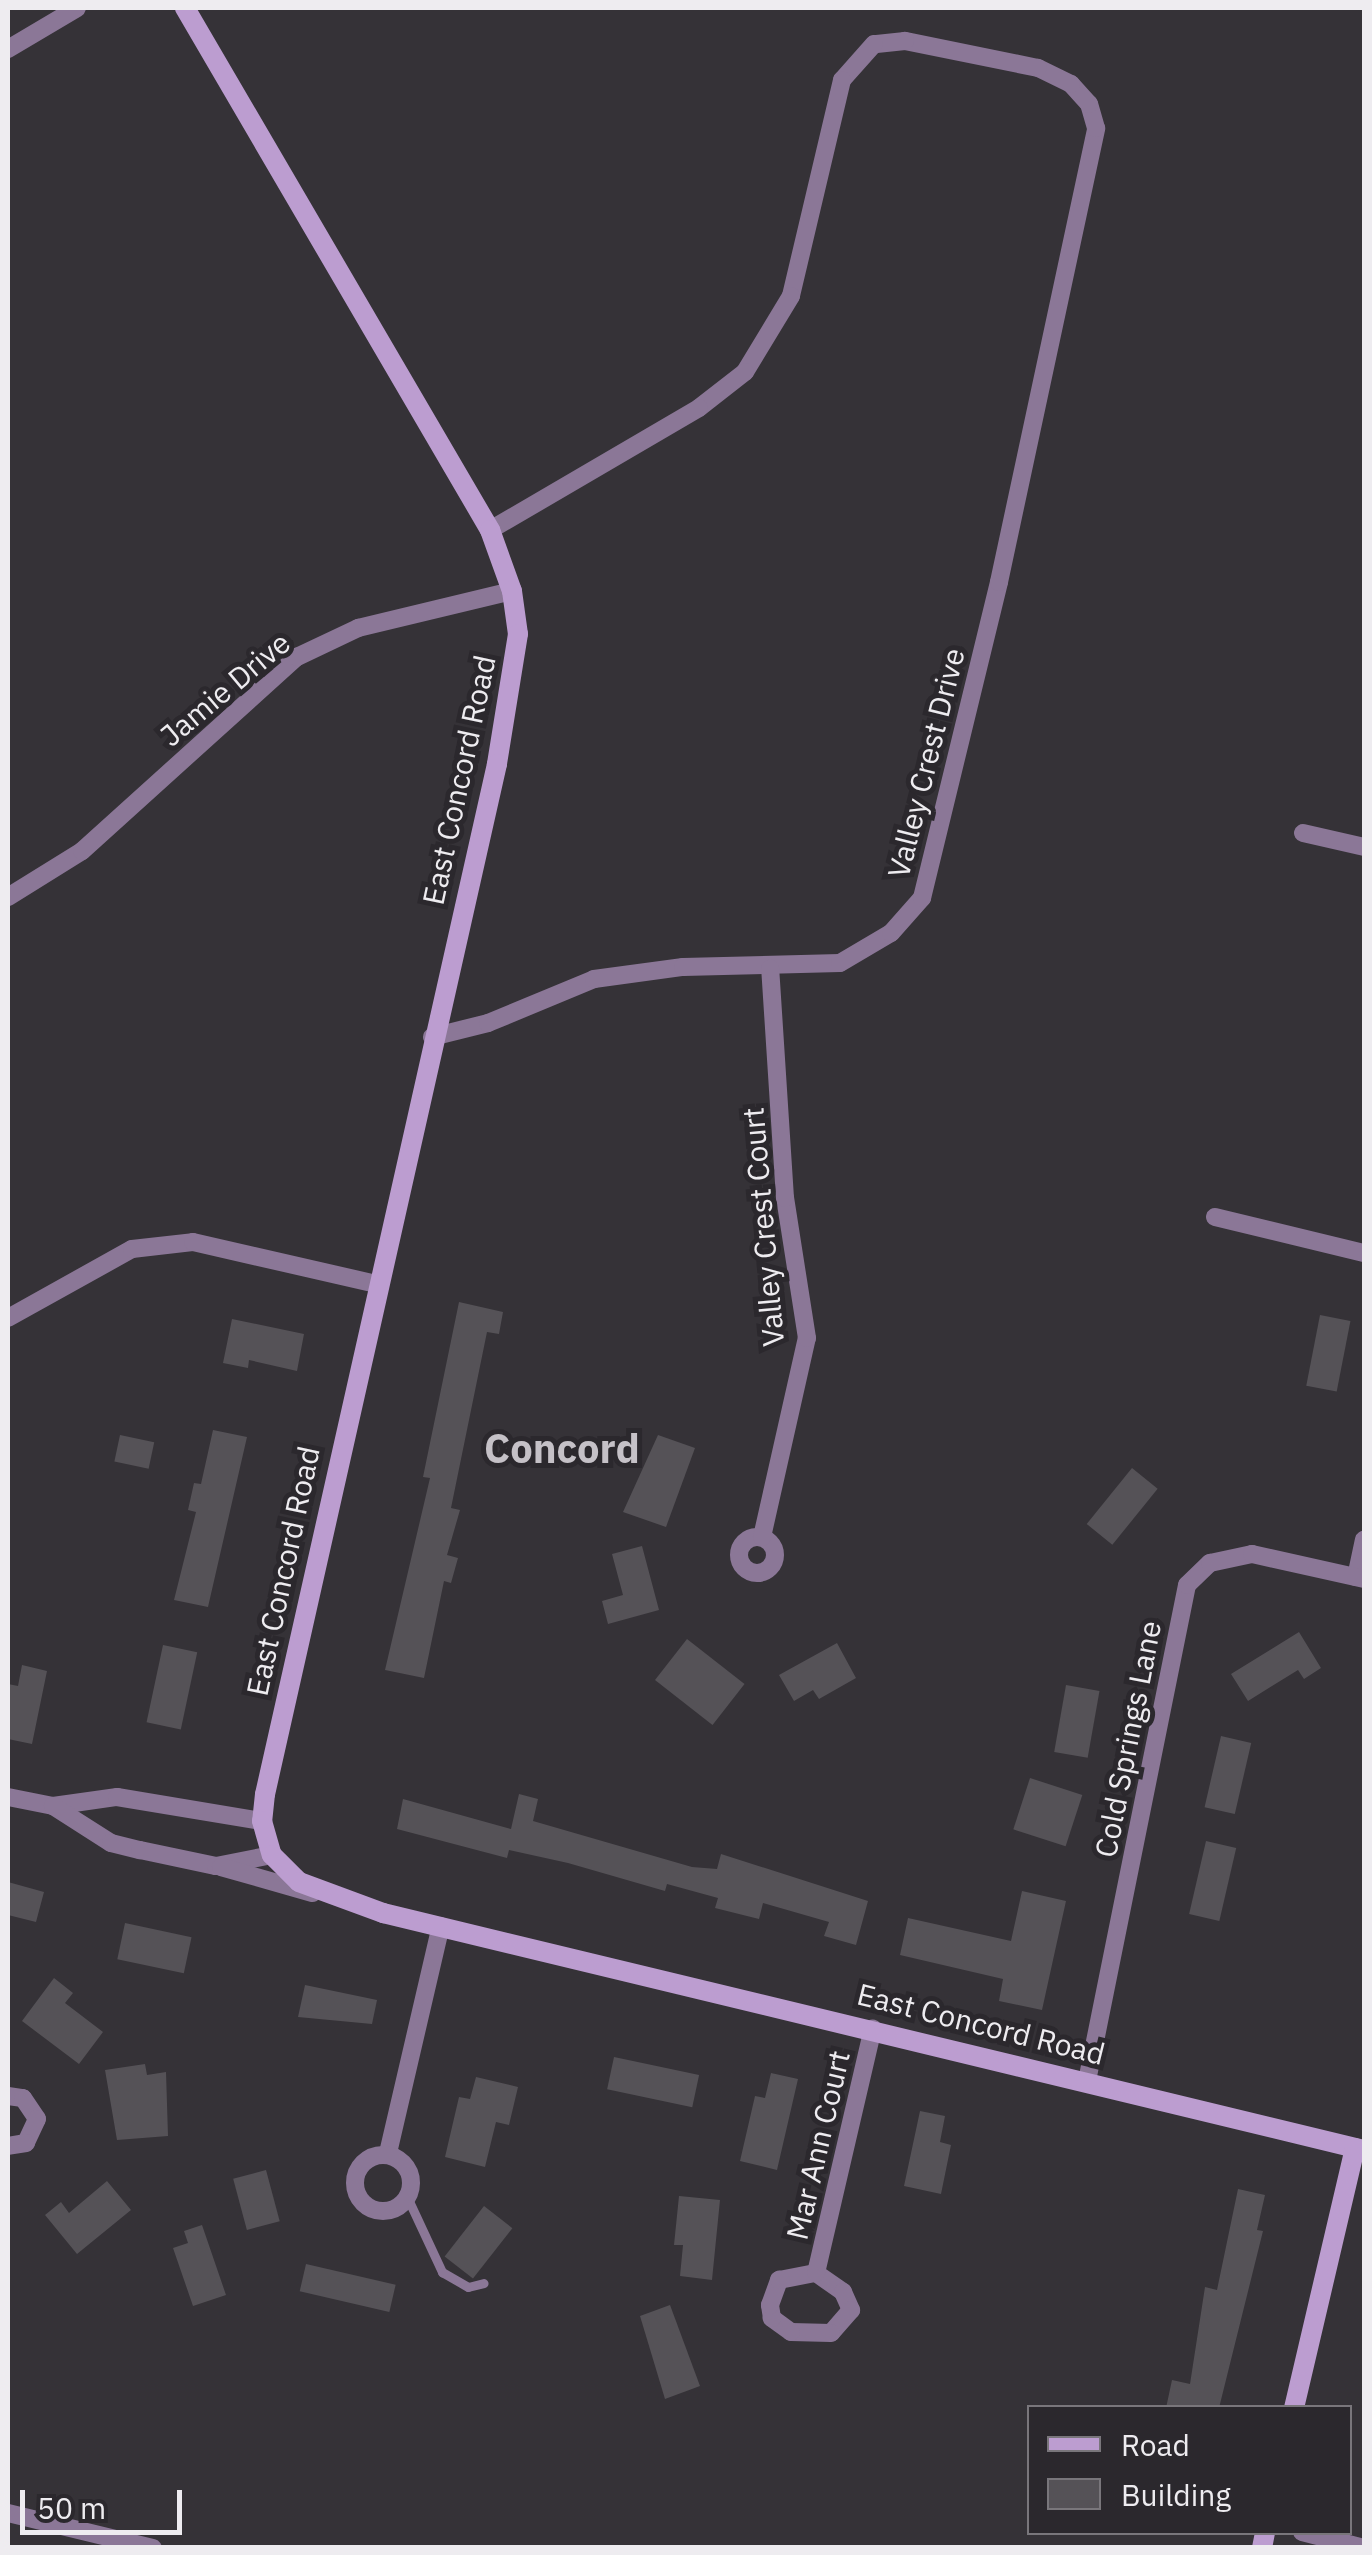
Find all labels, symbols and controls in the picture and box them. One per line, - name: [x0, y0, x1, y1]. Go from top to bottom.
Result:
- street label: Jamie Drive: [153, 624, 297, 754]
- street label: Valley Crest Drive: [880, 644, 972, 882]
- street label: East Concord Road: [415, 652, 503, 908]
- street label: Valley Crest Court: [735, 1106, 791, 1348]
- district label: Concord: [484, 1424, 640, 1472]
- street label: East Concord Road: [239, 1443, 327, 1699]
- street label: Cold Springs Lane: [1087, 1618, 1169, 1860]
- street label: East Concord Road: [853, 1976, 1109, 2072]
- street label: Mar Ann Court: [779, 2047, 857, 2243]
- legend: [1027, 2405, 1352, 2535]
- text: Road: [1121, 2425, 1190, 2464]
- scale bar: [25, 2470, 188, 2532]
- text: Building: [1121, 2475, 1231, 2514]
- text: 50 m: [37, 2488, 106, 2527]

